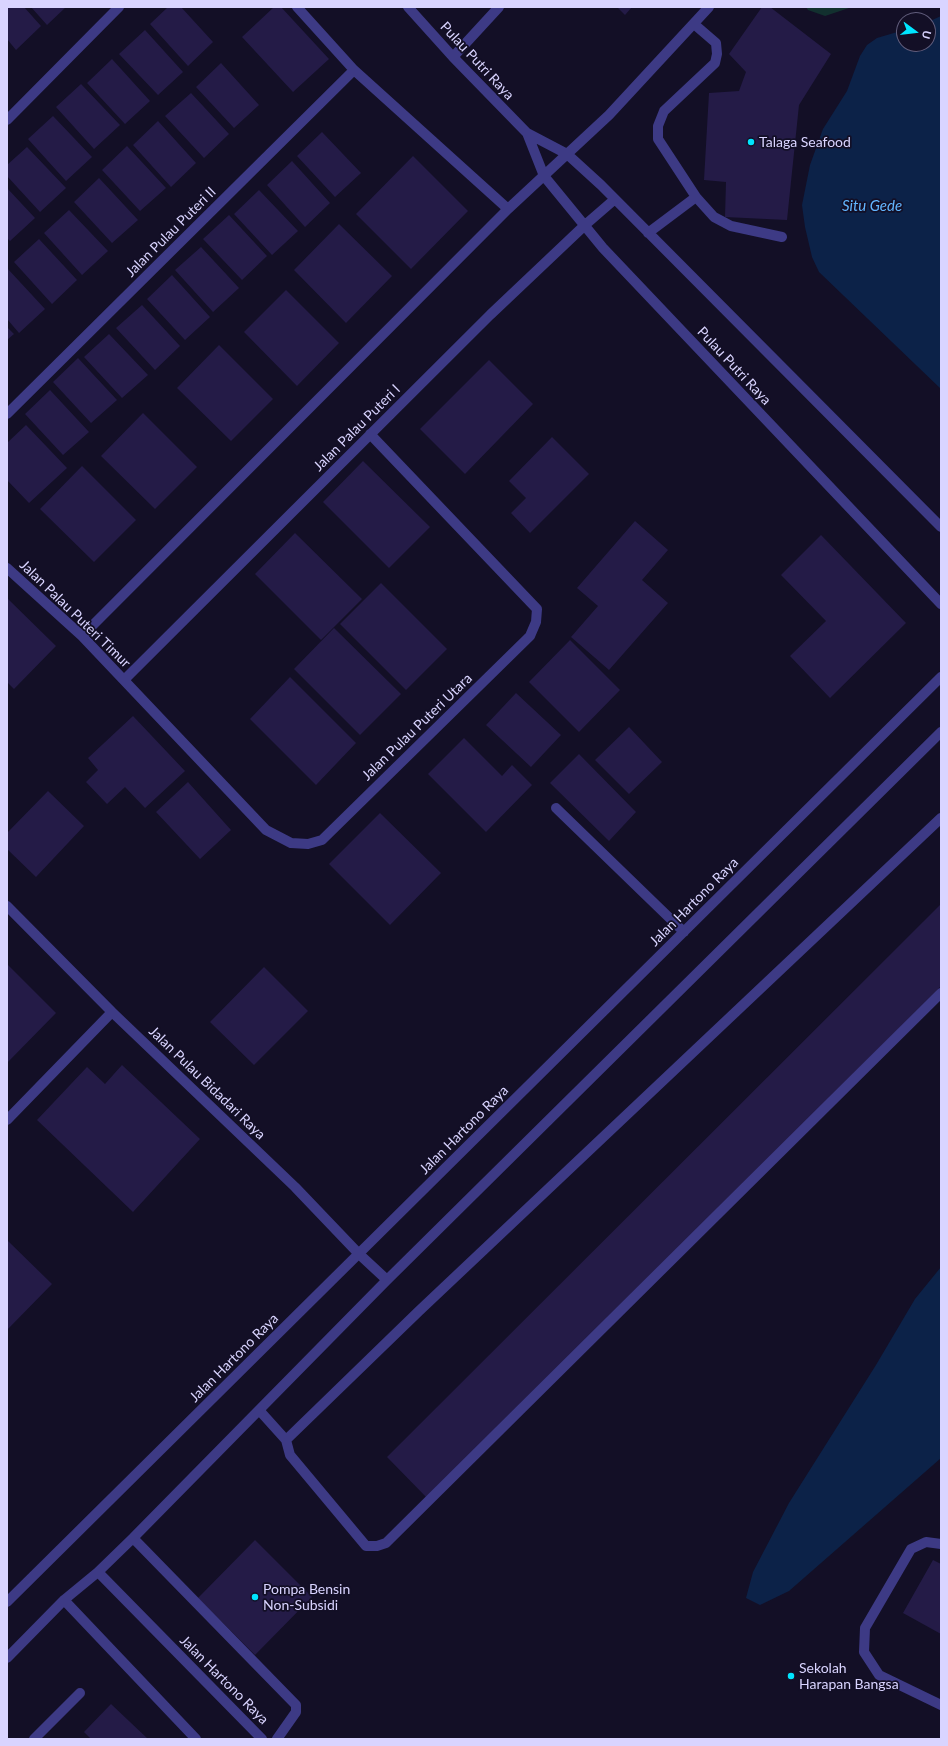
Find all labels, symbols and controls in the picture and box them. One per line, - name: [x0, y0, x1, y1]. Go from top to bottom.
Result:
- north arrow: [896, 12, 936, 52]
- street label: Pulau Putri Raya: [437, 19, 517, 103]
- text: U: [920, 29, 934, 41]
- place label: Talaga Seafood: [759, 134, 851, 150]
- marker: Talaga Seafood: [746, 137, 756, 147]
- street label: Jalan Pulau Puteri II: [122, 183, 220, 281]
- water label: Situ Gede: [842, 197, 902, 215]
- street label: Pulau Putri Raya: [694, 324, 774, 408]
- street label: Jalan Palau Puteri I: [310, 381, 404, 475]
- street label: Jalan Palau Puteri Timur: [16, 557, 134, 671]
- street label: Jalan Pulau Puteri Utara: [358, 670, 476, 784]
- street label: Jalan Hartono Raya: [646, 854, 742, 950]
- street label: Jalan Pulau Bidadari Raya: [145, 1023, 269, 1143]
- street label: Jalan Hartono Raya: [416, 1082, 512, 1178]
- street label: Jalan Hartono Raya: [186, 1310, 282, 1406]
- place label: Pompa Bensin Non-Subsidi: [263, 1581, 350, 1614]
- marker: Pompa Bensin Non-Subsidi: [250, 1592, 260, 1602]
- street label: Jalan Hartono Raya: [176, 1632, 272, 1728]
- place label: Sekolah Harapan Bangsa: [799, 1660, 899, 1692]
- marker: Sekolah Harapan Bangsa: [786, 1671, 796, 1681]

